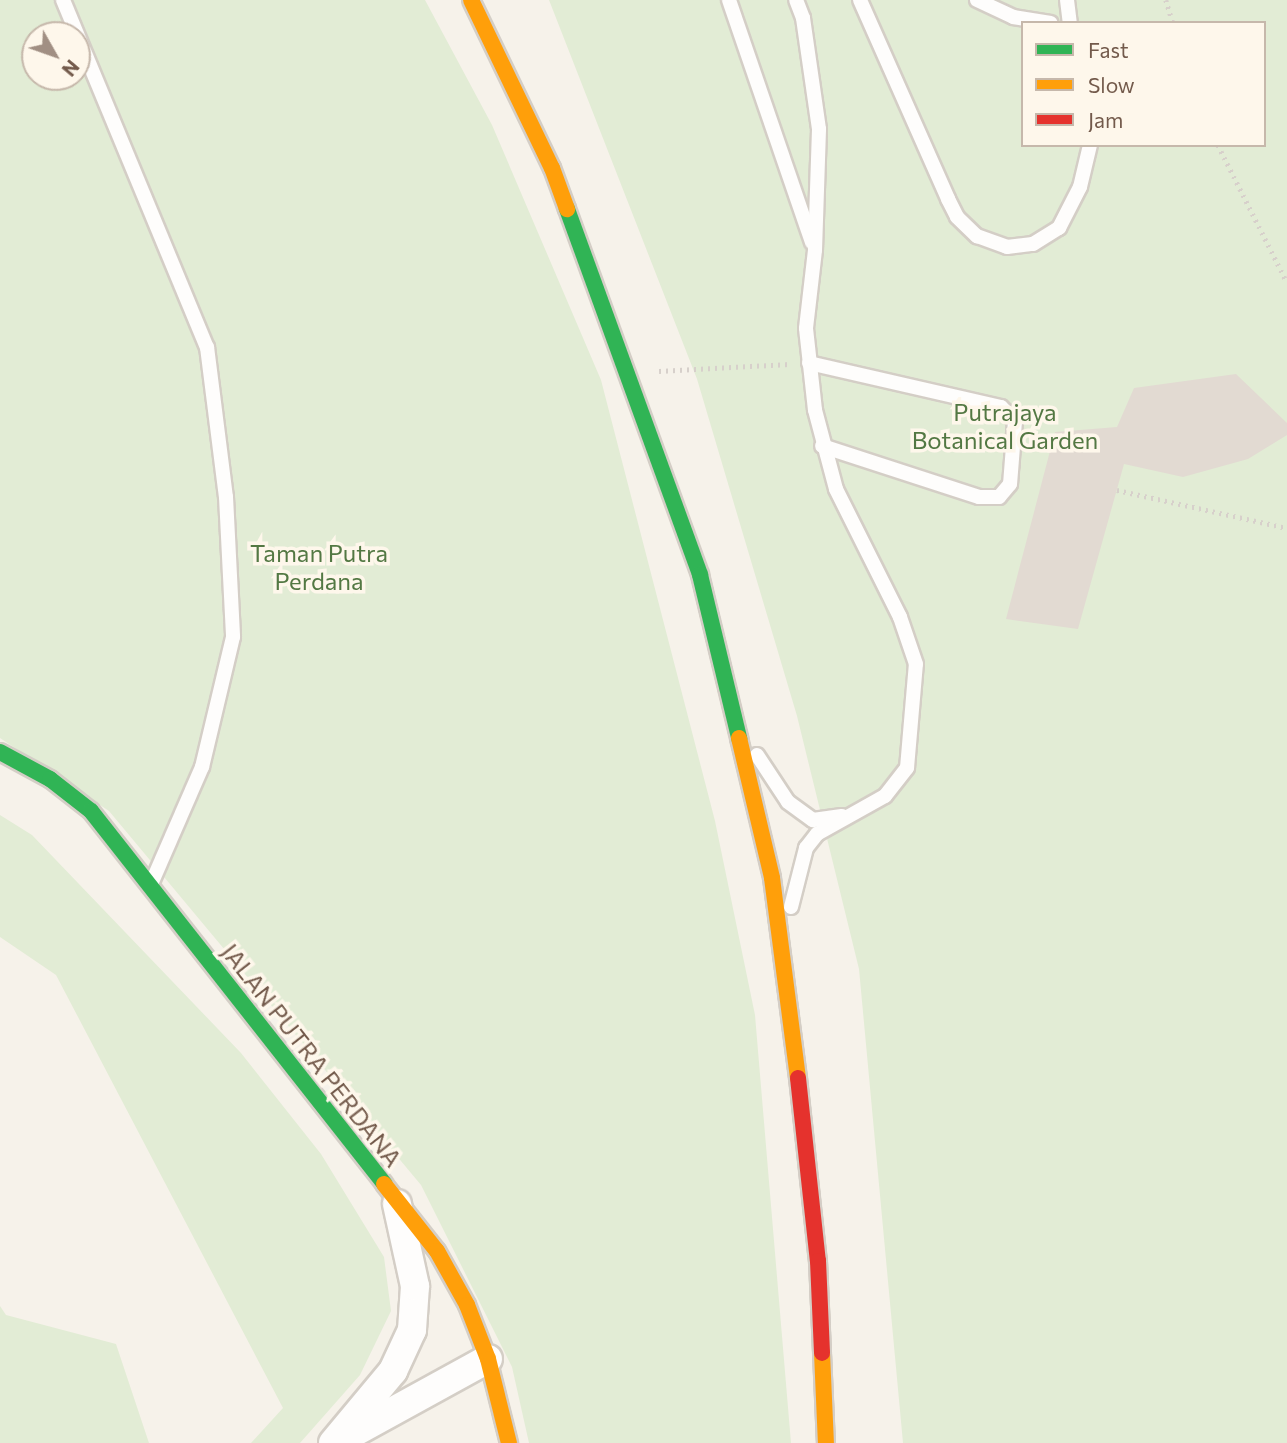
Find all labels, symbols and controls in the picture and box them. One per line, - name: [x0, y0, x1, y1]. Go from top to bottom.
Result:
- north arrow: [21, 21, 91, 91]
- legend: [1021, 21, 1266, 147]
- text: Fast: [1088, 37, 1129, 62]
- text: N: [58, 56, 84, 81]
- text: Slow: [1088, 72, 1135, 97]
- text: Jam: [1088, 107, 1123, 132]
- park label: Putrajaya Botanical Garden: [912, 398, 1098, 454]
- park label: Taman Putra Perdana: [250, 539, 388, 595]
- street label: JALAN PUTRA PERDANA: [216, 938, 408, 1172]

